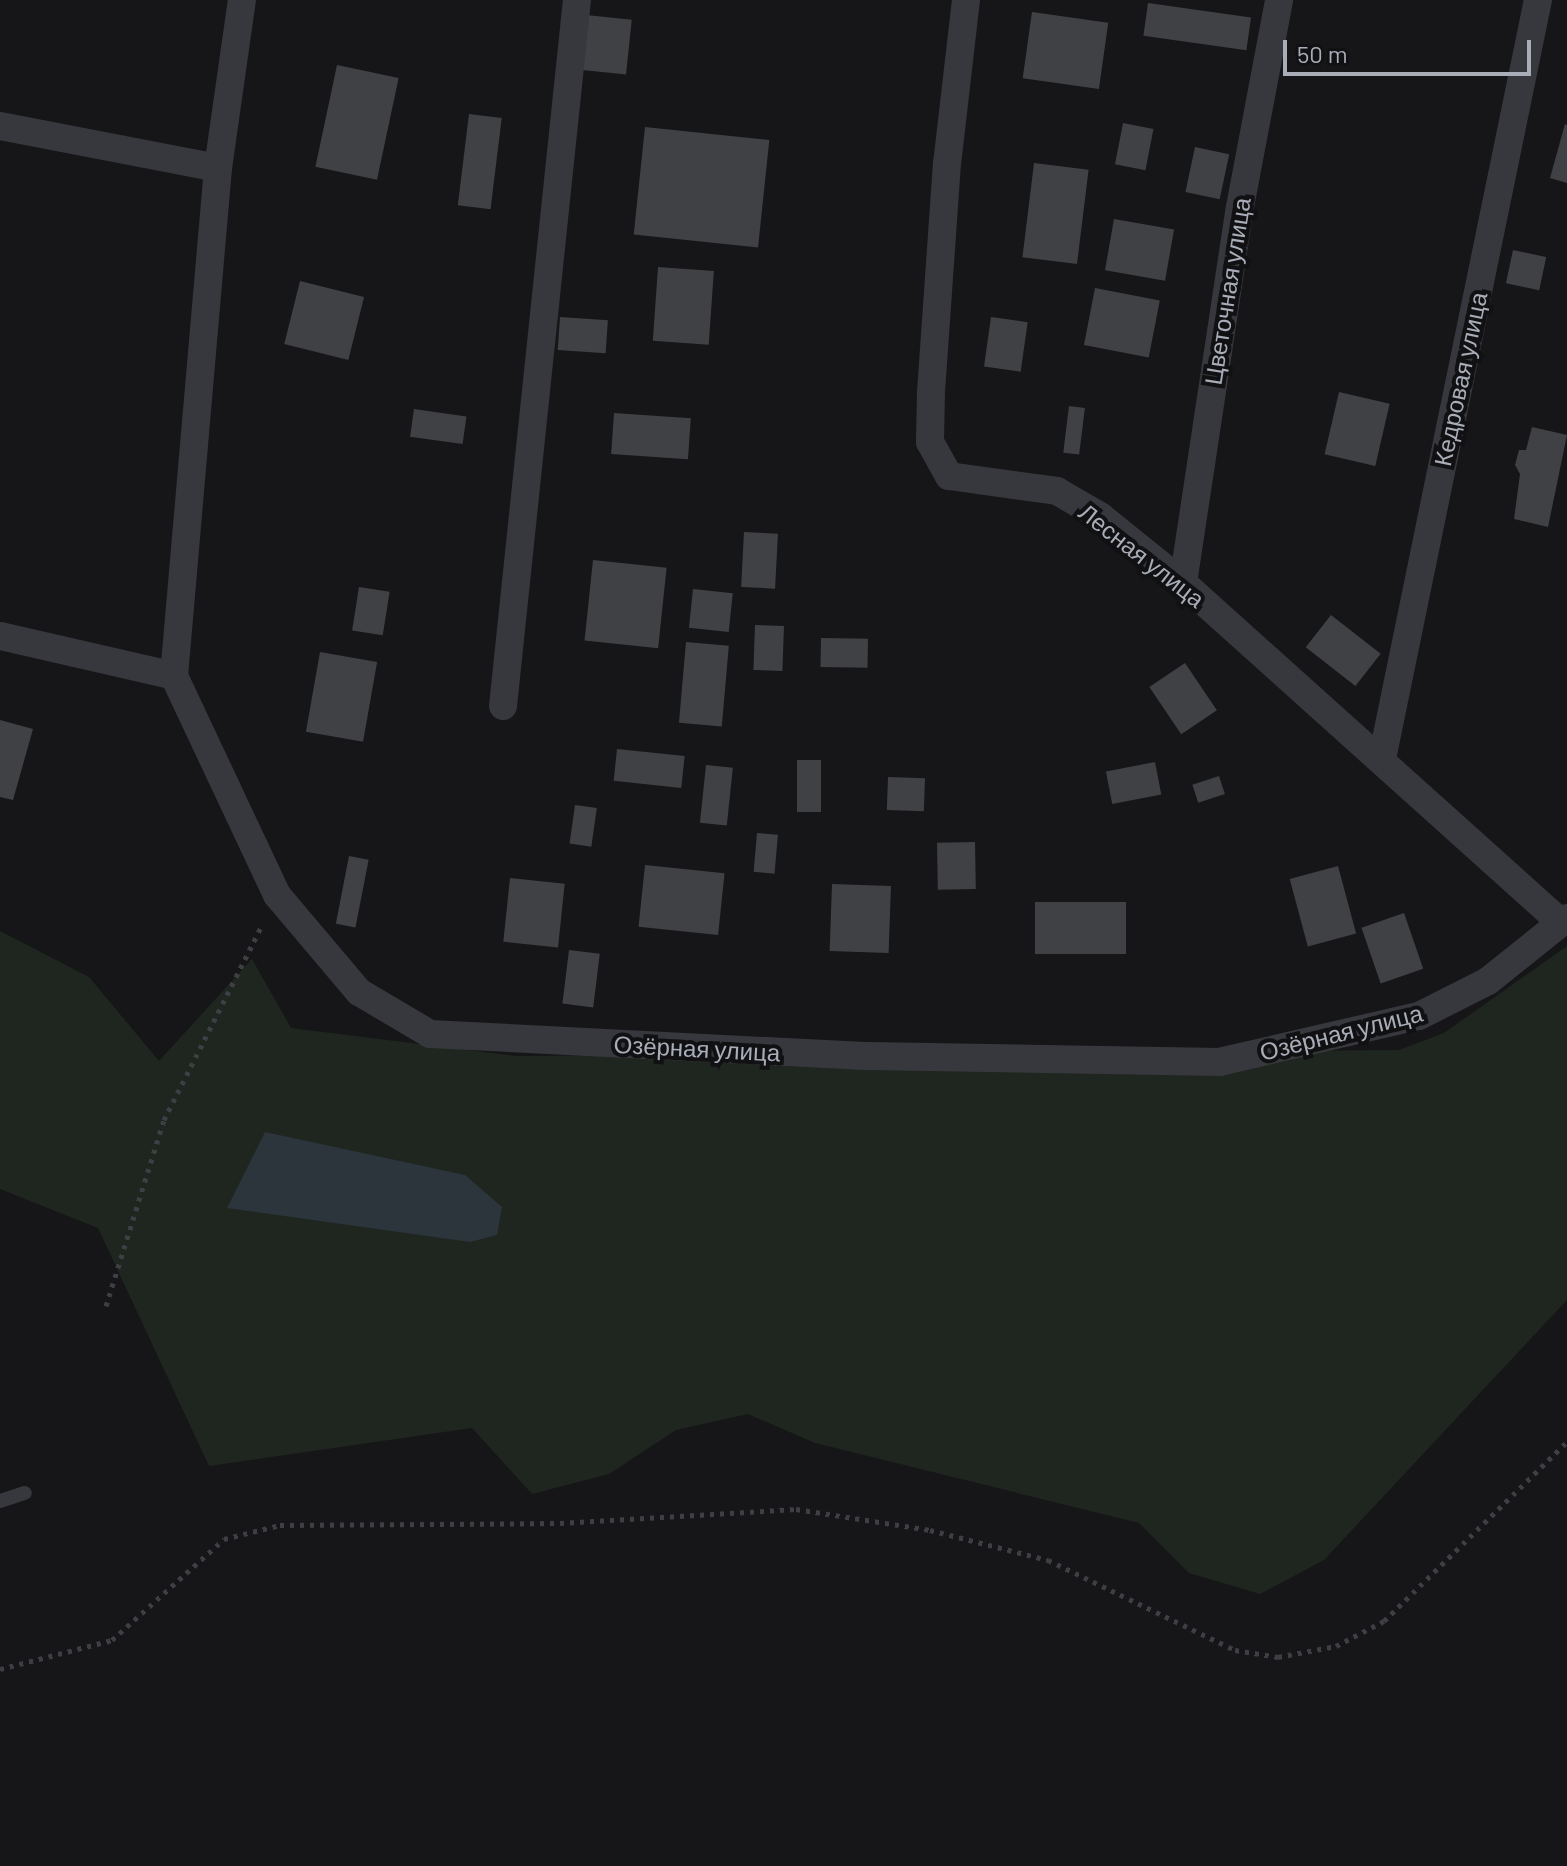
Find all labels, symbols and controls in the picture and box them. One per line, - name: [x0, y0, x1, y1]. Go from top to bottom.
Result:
- scale bar: [1287, 24, 1535, 74]
- text: 50 m: [1297, 39, 1348, 68]
- street label: Цветочная улица: [1198, 195, 1256, 387]
- street label: Кедровая улица: [1428, 289, 1492, 469]
- street label: Лесная улица: [1073, 497, 1211, 613]
- street label: Озёрная улица: [1257, 998, 1425, 1066]
- street label: Озёрная улица: [613, 1029, 781, 1067]

